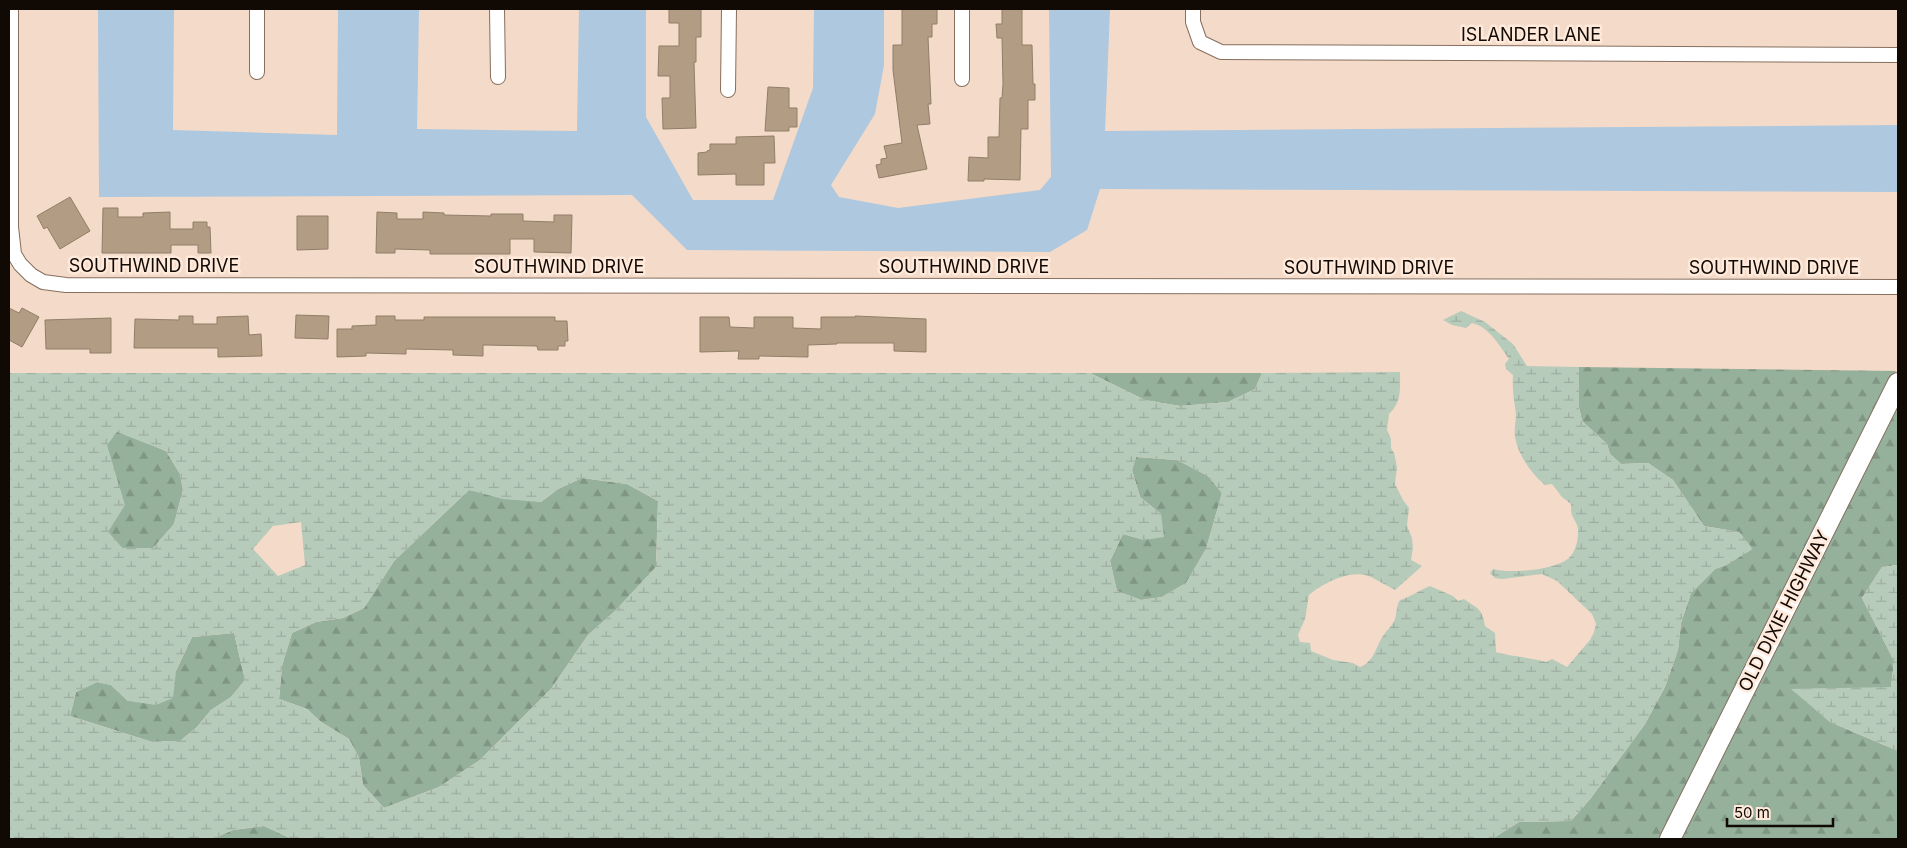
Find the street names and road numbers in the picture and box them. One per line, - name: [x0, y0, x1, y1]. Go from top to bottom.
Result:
- street label: ISLANDER LANE: [1461, 24, 1601, 45]
- street label: SOUTHWIND DRIVE: [69, 255, 239, 276]
- street label: SOUTHWIND DRIVE: [474, 256, 644, 277]
- street label: SOUTHWIND DRIVE: [879, 256, 1049, 277]
- street label: SOUTHWIND DRIVE: [1284, 257, 1454, 278]
- street label: SOUTHWIND DRIVE: [1689, 257, 1859, 278]
- street label: OLD DIXIE HIGHWAY: [1734, 527, 1833, 695]

